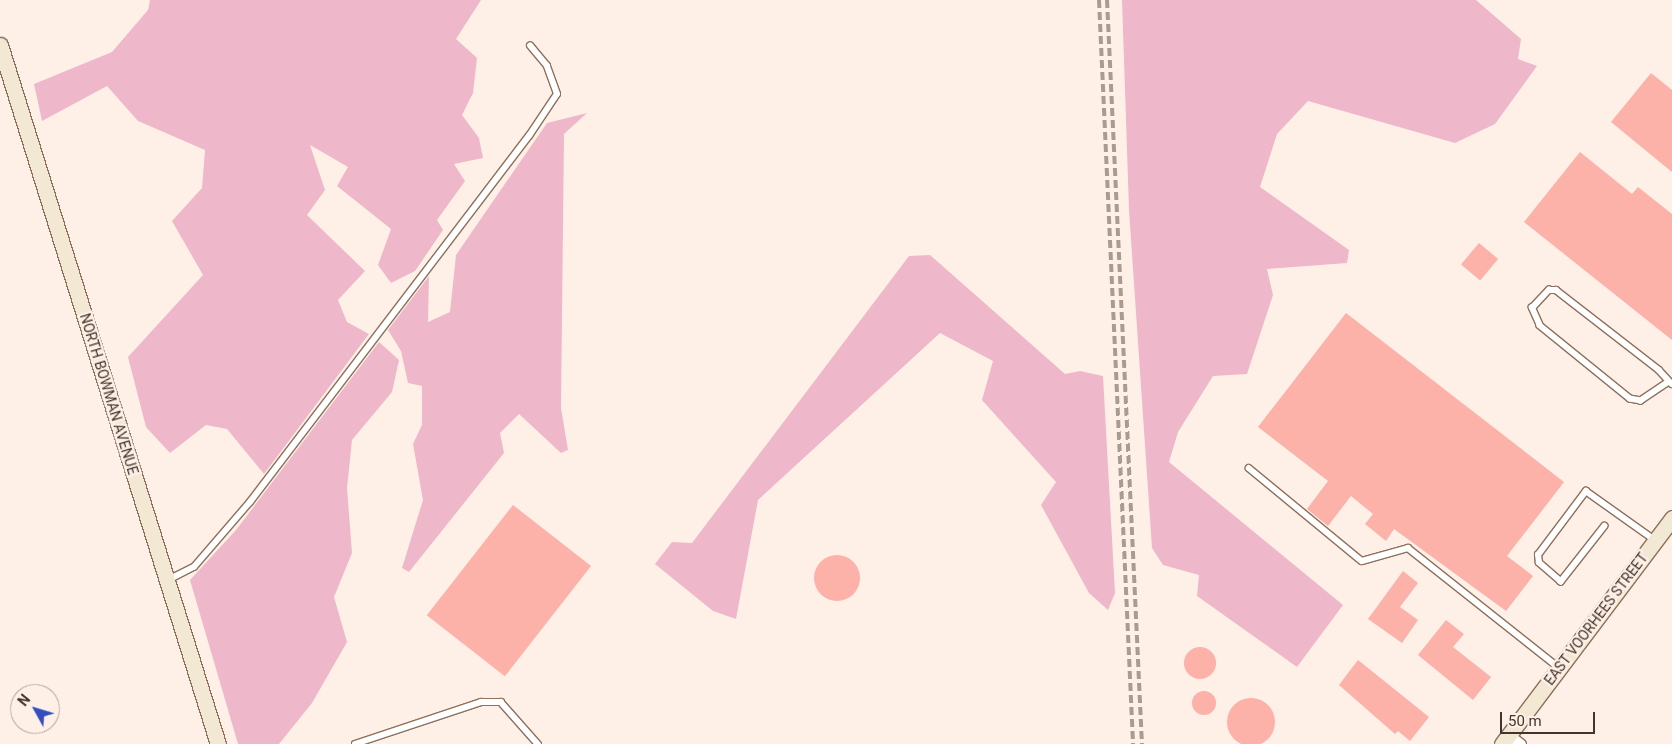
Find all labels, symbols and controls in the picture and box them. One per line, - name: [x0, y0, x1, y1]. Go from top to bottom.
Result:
- street label: NORTH BOWMAN AVENUE: [76, 311, 142, 477]
- street label: EAST VOORHEES STREET: [1541, 550, 1651, 688]
- north arrow: [10, 684, 60, 734]
- text: N: [15, 691, 33, 709]
- scale bar: [1502, 702, 1597, 734]
- text: 50 m: [1508, 712, 1542, 730]

